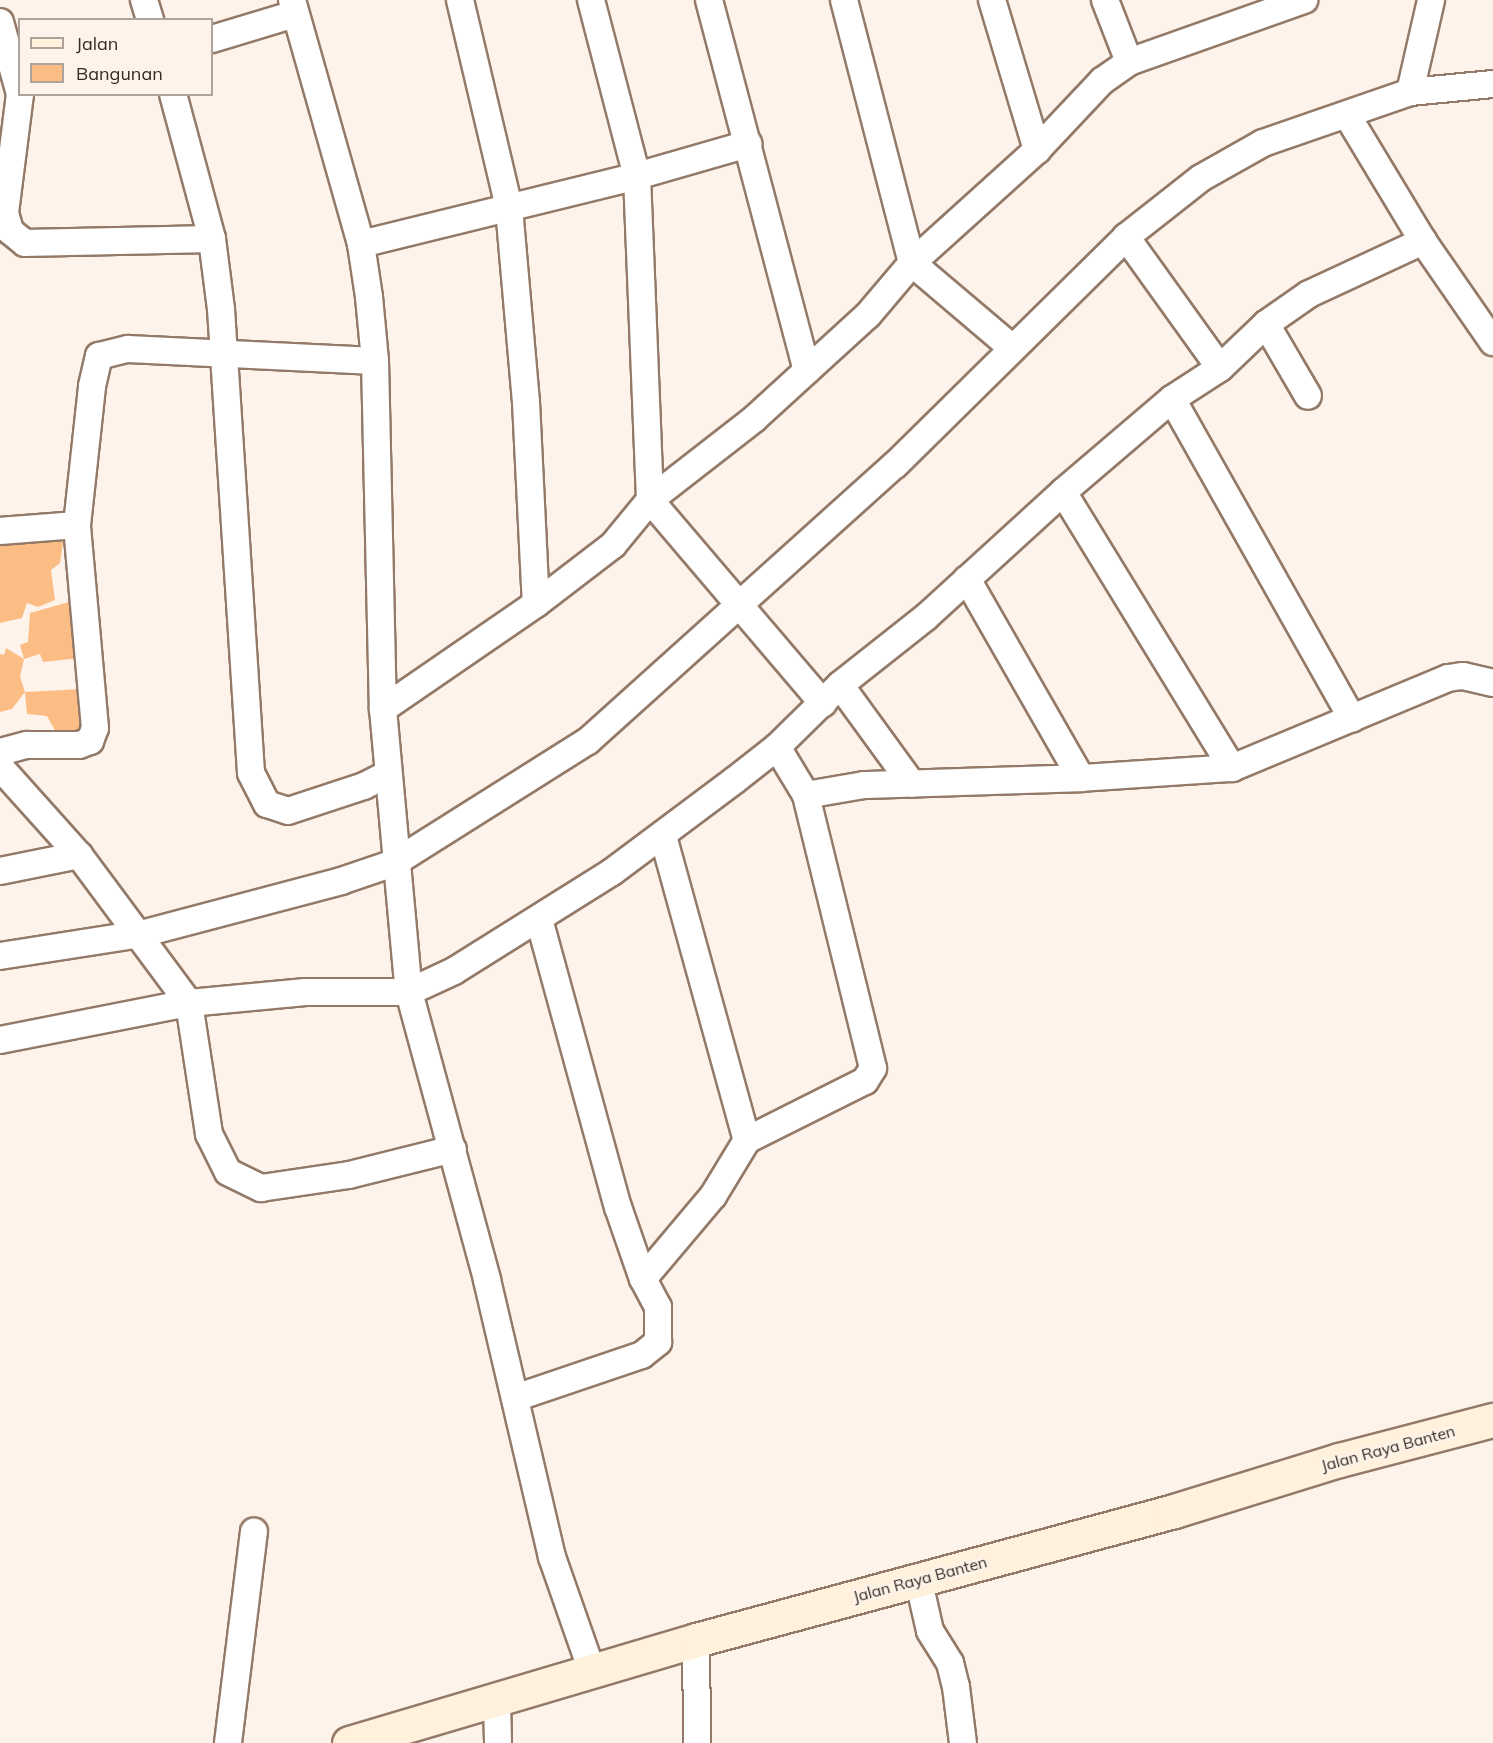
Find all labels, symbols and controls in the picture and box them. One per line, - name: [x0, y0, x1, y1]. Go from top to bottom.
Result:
- legend: [18, 18, 213, 96]
- text: Jalan: [76, 32, 118, 55]
- text: Bangunan: [76, 62, 163, 85]
- street label: Jalan Raya Banten: [1319, 1421, 1457, 1475]
- street label: Jalan Raya Banten: [851, 1552, 989, 1606]

